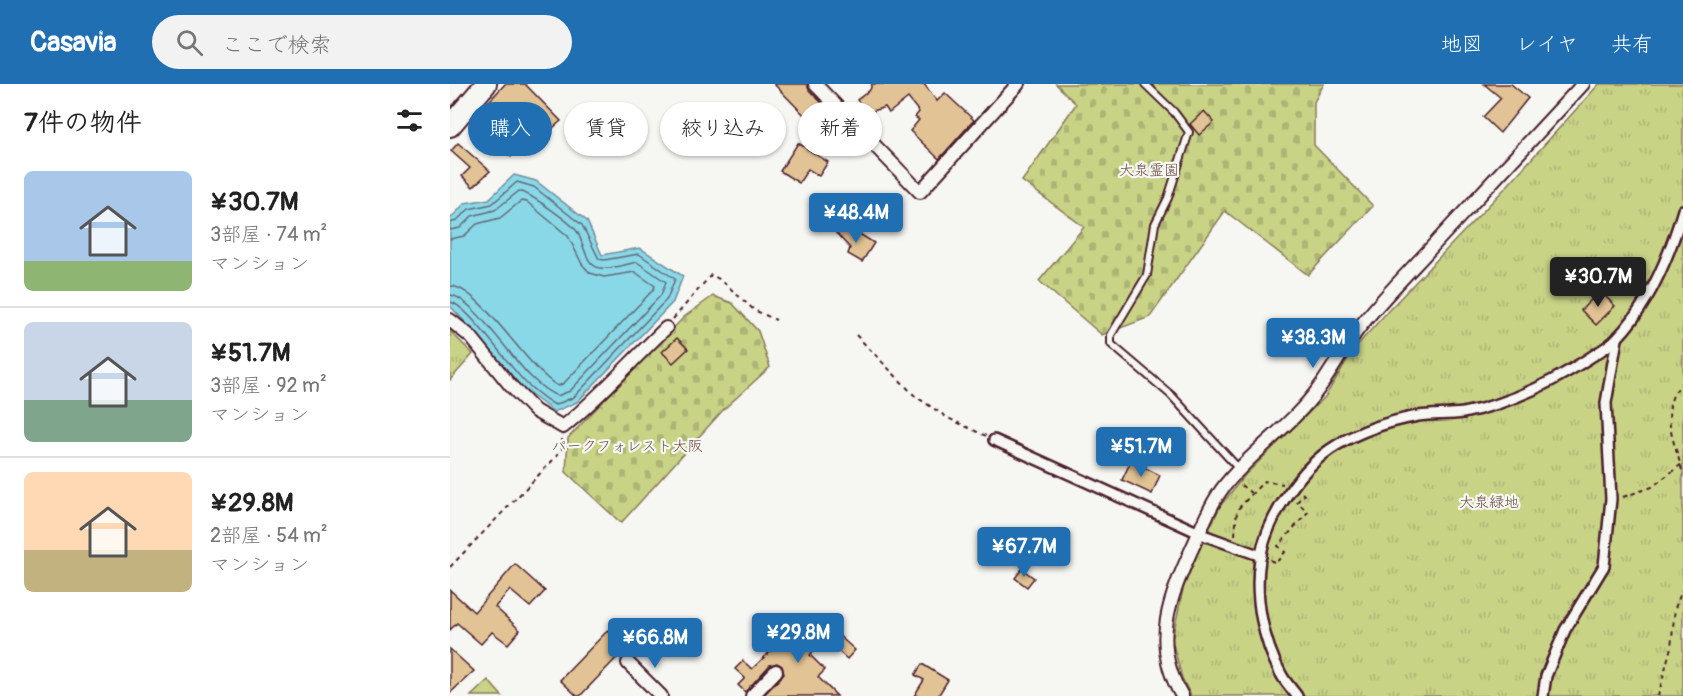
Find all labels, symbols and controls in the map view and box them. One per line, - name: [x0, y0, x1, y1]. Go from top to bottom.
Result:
- search box: [152, 15, 572, 69]
- text: Casavia: [30, 25, 116, 60]
- icon: search: [173, 26, 206, 59]
- text: ここで検索: [221, 31, 331, 59]
- text: 地図: [1441, 31, 1483, 58]
- text: レイヤ: [1516, 31, 1578, 58]
- text: 共有: [1611, 31, 1653, 58]
- chip: 購入: [468, 102, 552, 156]
- chip: 賃貸: [564, 102, 648, 156]
- chip: 絞り込み: [660, 102, 786, 156]
- chip: 新着: [798, 102, 882, 156]
- icon: filters: [393, 104, 426, 137]
- text: 7件の物件: [24, 107, 142, 139]
- park label: 大泉霊園: [1119, 161, 1179, 180]
- text: ¥30.7M: [210, 186, 298, 218]
- pin: ¥48.4M: [807, 193, 905, 244]
- icon: home: [72, 195, 144, 267]
- text: ¥48.4M: [823, 200, 889, 225]
- text: 3部屋 · 74 m²: [210, 222, 327, 247]
- text: マンション: [210, 251, 309, 276]
- pin: ¥30.7M: [1549, 257, 1647, 308]
- text: ¥30.7M: [1564, 264, 1632, 289]
- pin: ¥38.3M: [1264, 318, 1362, 369]
- text: ¥38.3M: [1280, 325, 1346, 350]
- text: ¥51.7M: [210, 337, 290, 369]
- icon: home: [72, 346, 144, 418]
- text: 3部屋 · 92 m²: [210, 373, 327, 398]
- text: マンション: [210, 402, 309, 427]
- pin: ¥51.7M: [1092, 427, 1190, 478]
- text: ¥51.7M: [1110, 434, 1172, 459]
- park label: パークフォレスト大阪: [551, 437, 703, 456]
- text: ¥29.8M: [210, 487, 294, 519]
- park label: 大泉緑地: [1459, 493, 1519, 512]
- icon: home: [72, 496, 144, 568]
- text: 2部屋 · 54 m²: [210, 523, 328, 548]
- pin: ¥67.7M: [975, 527, 1073, 578]
- text: ¥67.7M: [991, 534, 1057, 559]
- text: マンション: [210, 552, 309, 577]
- pin: ¥29.8M: [749, 613, 847, 664]
- pin: ¥66.8M: [606, 618, 704, 669]
- text: ¥29.8M: [766, 620, 830, 645]
- text: ¥66.8M: [622, 625, 688, 650]

